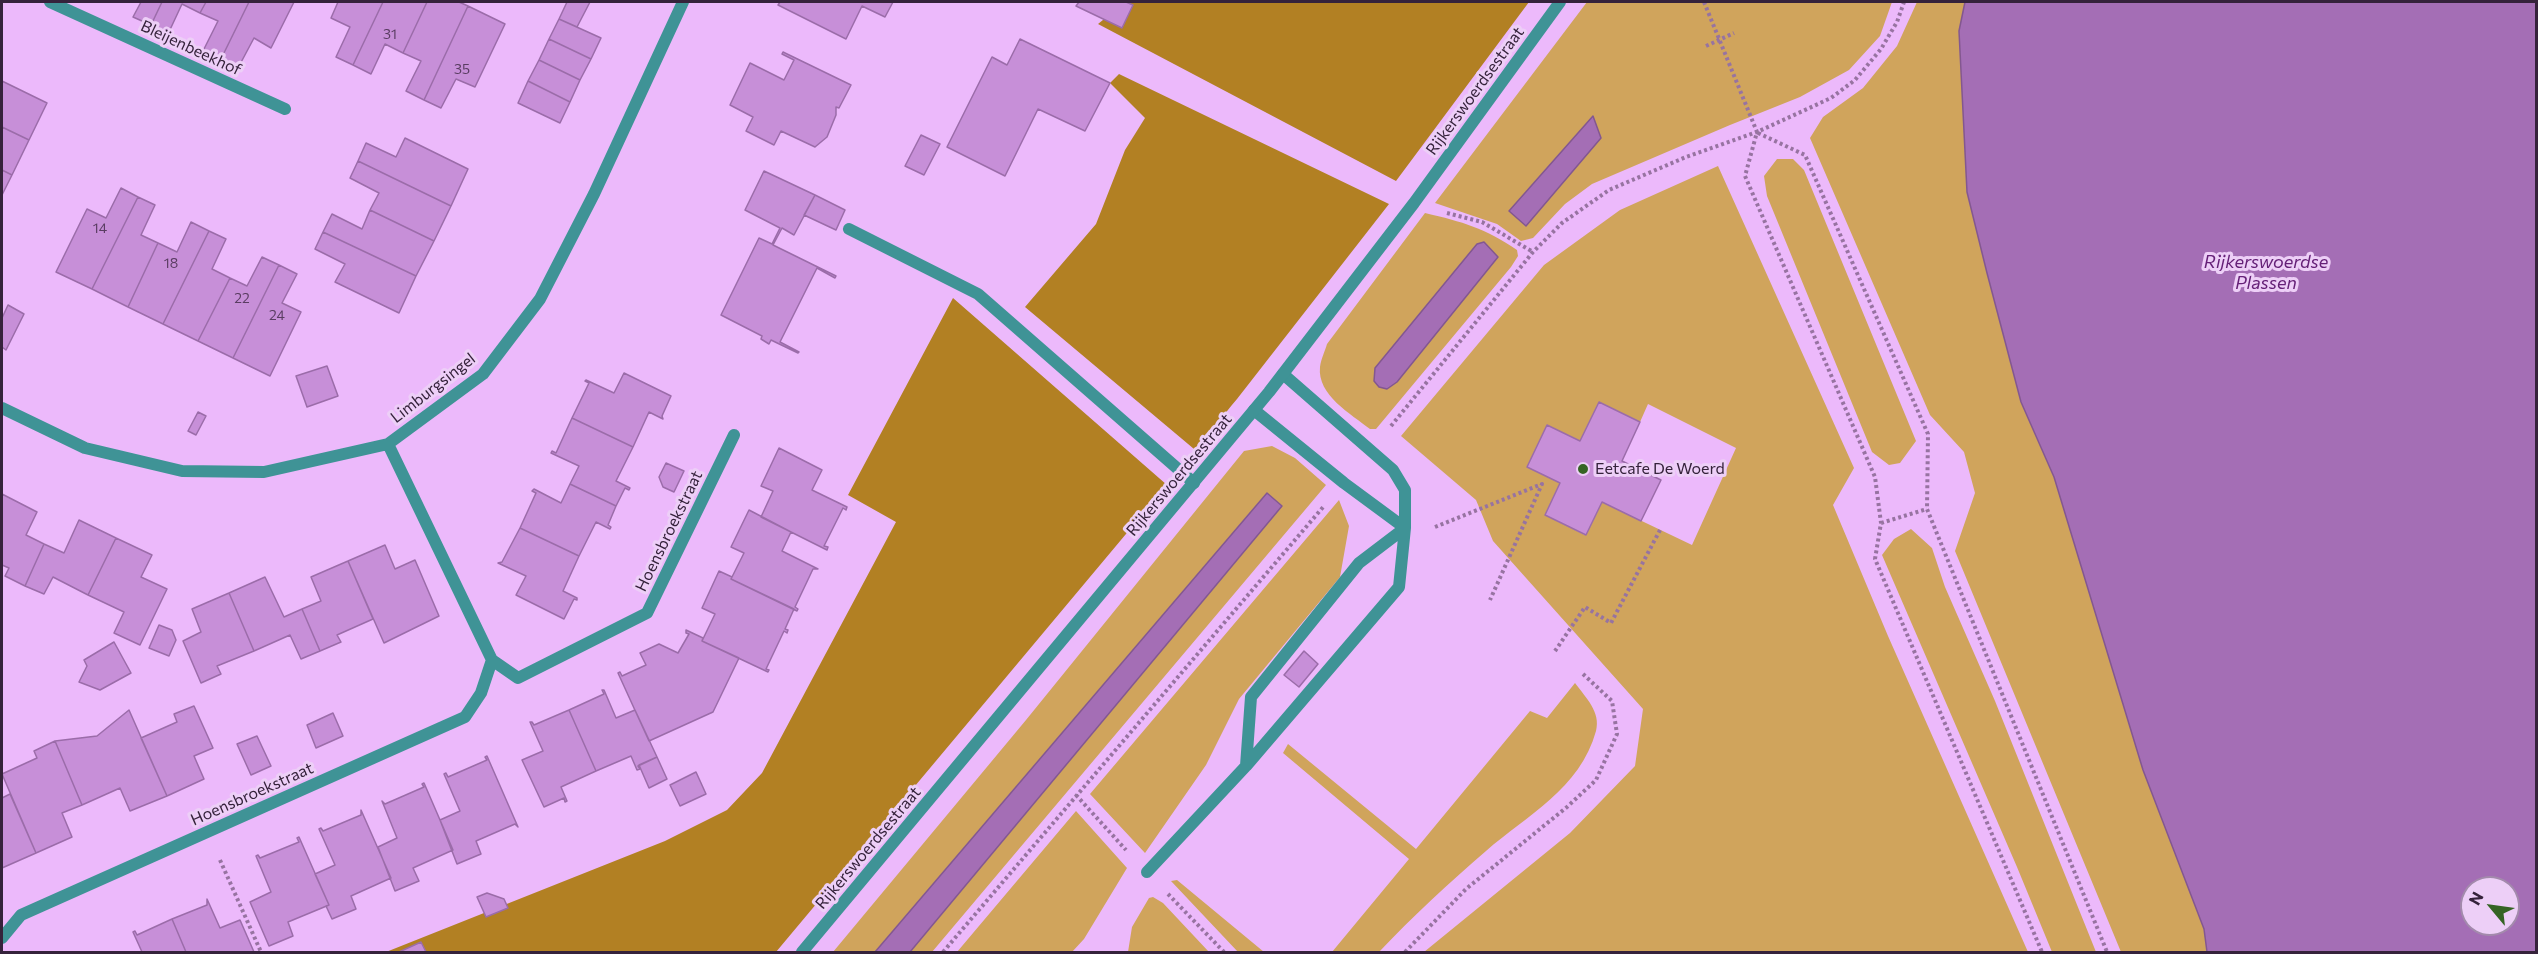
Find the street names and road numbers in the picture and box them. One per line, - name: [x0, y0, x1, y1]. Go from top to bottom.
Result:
- street label: Bleijenbeekhof: [138, 16, 244, 80]
- street label: Rijkerswoerdsestraat: [1422, 23, 1528, 159]
- street label: Limburgsingel: [387, 349, 479, 427]
- street label: Rijkerswoerdsestraat: [1122, 410, 1236, 540]
- street label: Hoensbroekstraat: [631, 467, 707, 595]
- street label: Hoensbroekstraat: [188, 758, 316, 830]
- street label: Rijkerswoerdsestraat: [811, 783, 925, 913]

